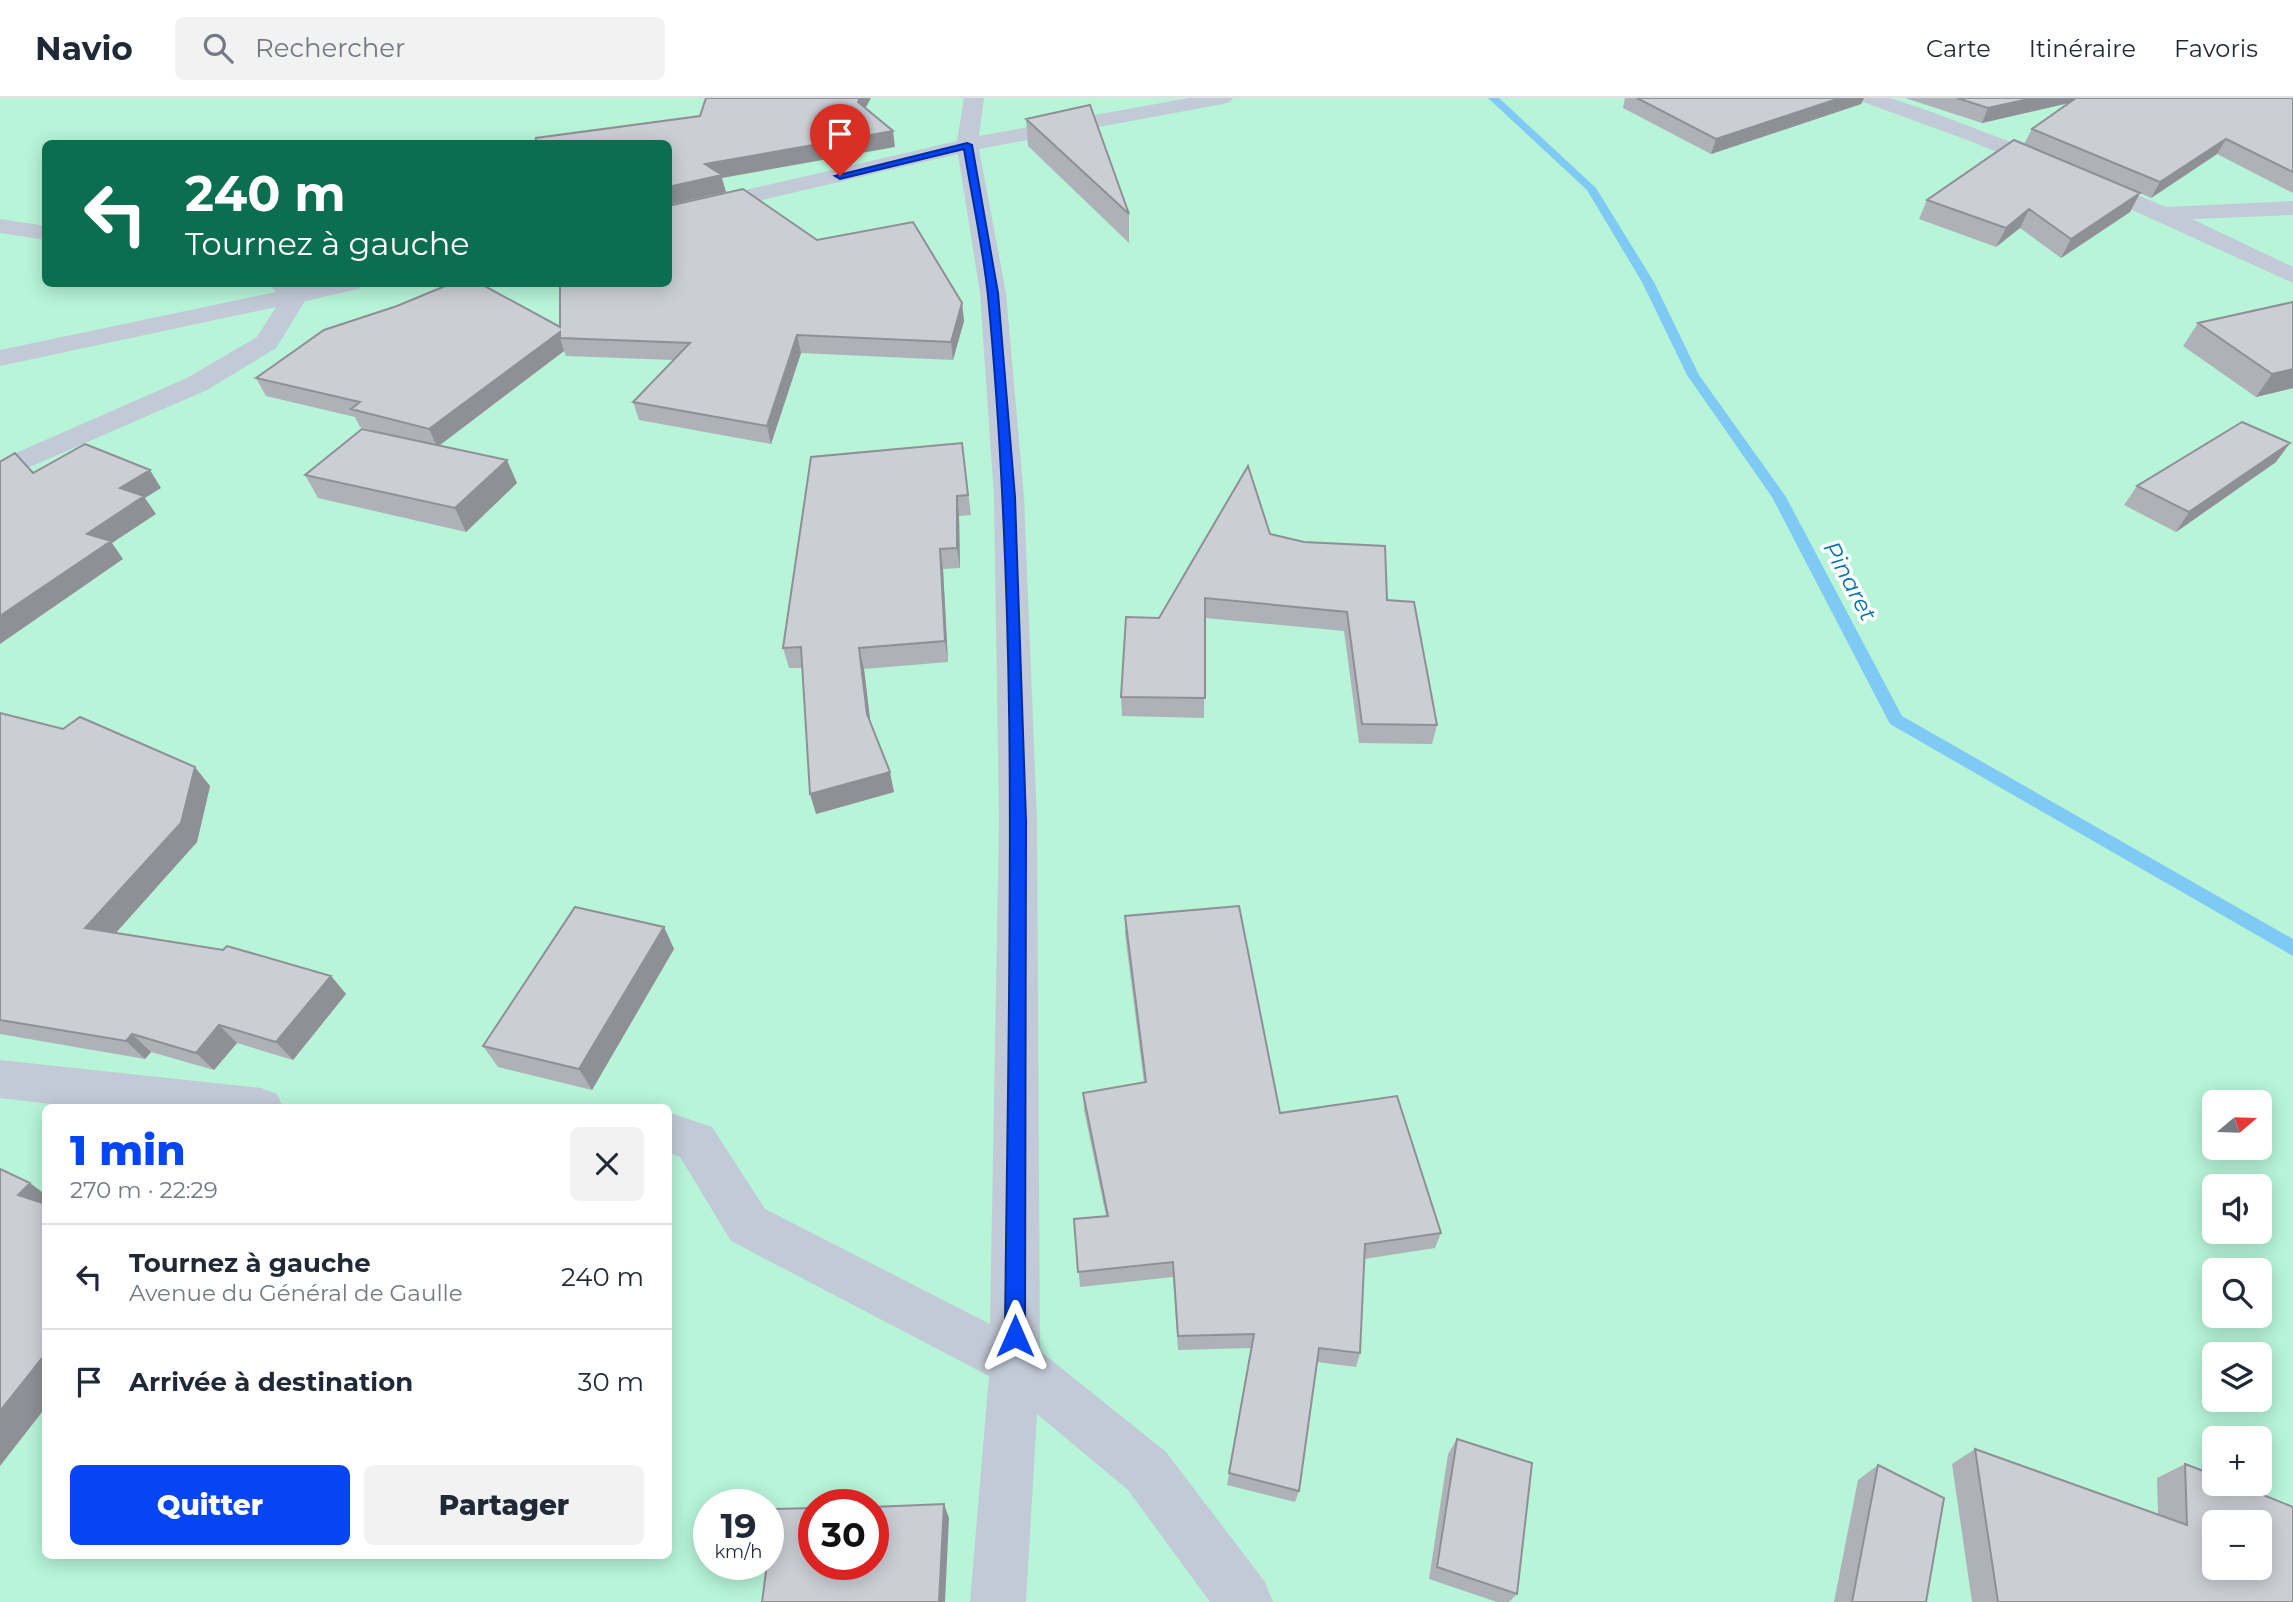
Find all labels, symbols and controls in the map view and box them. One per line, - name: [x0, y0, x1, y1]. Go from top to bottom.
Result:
- search box: [175, 17, 665, 80]
- text: Navio: [35, 28, 133, 68]
- icon: search: [199, 29, 237, 67]
- text: Rechercher: [255, 32, 405, 64]
- text: Carte: [1926, 34, 1991, 63]
- text: Itinéraire: [2029, 34, 2136, 63]
- text: Favoris: [2174, 34, 2258, 63]
- pin: [810, 104, 870, 176]
- icon: arrive: [821, 115, 859, 153]
- text: 240 m: [185, 164, 346, 223]
- icon: left: [70, 168, 161, 259]
- text: Tournez à gauche: [185, 224, 470, 263]
- water label: Pinaret: [1817, 536, 1883, 626]
- north arrow: [2202, 1090, 2272, 1160]
- map controls: [2202, 1090, 2272, 1580]
- text: 1 min: [70, 1124, 186, 1176]
- button: close: [570, 1127, 644, 1201]
- button: sound: [2202, 1174, 2272, 1244]
- text: 270 m · 22:29: [70, 1176, 218, 1204]
- text: Tournez à gauche: [129, 1247, 371, 1279]
- icon: left: [70, 1258, 108, 1296]
- button: search: [2202, 1258, 2272, 1328]
- text: 240 m: [561, 1261, 644, 1293]
- text: Avenue du Général de Gaulle: [129, 1279, 463, 1307]
- position arrow: [978, 1299, 1052, 1373]
- button: layers: [2202, 1342, 2272, 1412]
- icon: arrive: [70, 1363, 108, 1401]
- text: Arrivée à destination: [129, 1366, 413, 1398]
- text: 30 m: [578, 1366, 644, 1398]
- button: +: [2202, 1426, 2272, 1496]
- button: Quitter: [70, 1465, 350, 1545]
- button: Partager: [364, 1465, 644, 1545]
- speed limit sign: 30: [798, 1489, 889, 1580]
- text: 19: [720, 1504, 757, 1547]
- button: −: [2202, 1510, 2272, 1580]
- text: km/h: [714, 1541, 763, 1563]

